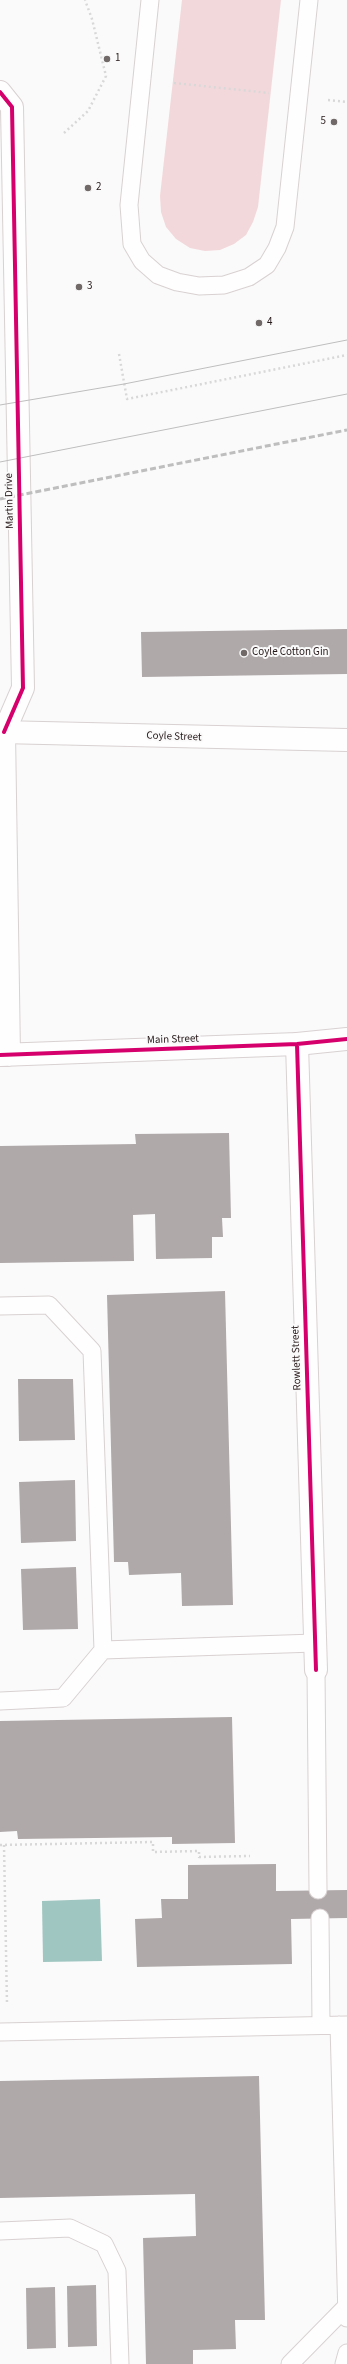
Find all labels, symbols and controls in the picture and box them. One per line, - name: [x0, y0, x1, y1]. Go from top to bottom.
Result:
- place label: 1: [115, 52, 120, 66]
- marker: 1: [102, 54, 112, 64]
- place label: 5: [321, 115, 326, 129]
- marker: 5: [329, 117, 339, 127]
- place label: 2: [96, 181, 101, 195]
- marker: 2: [83, 183, 93, 193]
- place label: 3: [87, 280, 92, 294]
- marker: 3: [74, 282, 84, 292]
- place label: 4: [267, 316, 272, 330]
- marker: 4: [254, 318, 264, 328]
- street label: Martin Drive: [3, 473, 17, 529]
- place label: Coyle Cotton Gin: [252, 646, 329, 660]
- marker: Coyle Cotton Gin: [239, 648, 249, 658]
- street label: Coyle Street: [146, 729, 202, 745]
- street label: Main Street: [147, 1032, 199, 1048]
- street label: Rowlett Street: [289, 1325, 305, 1391]

